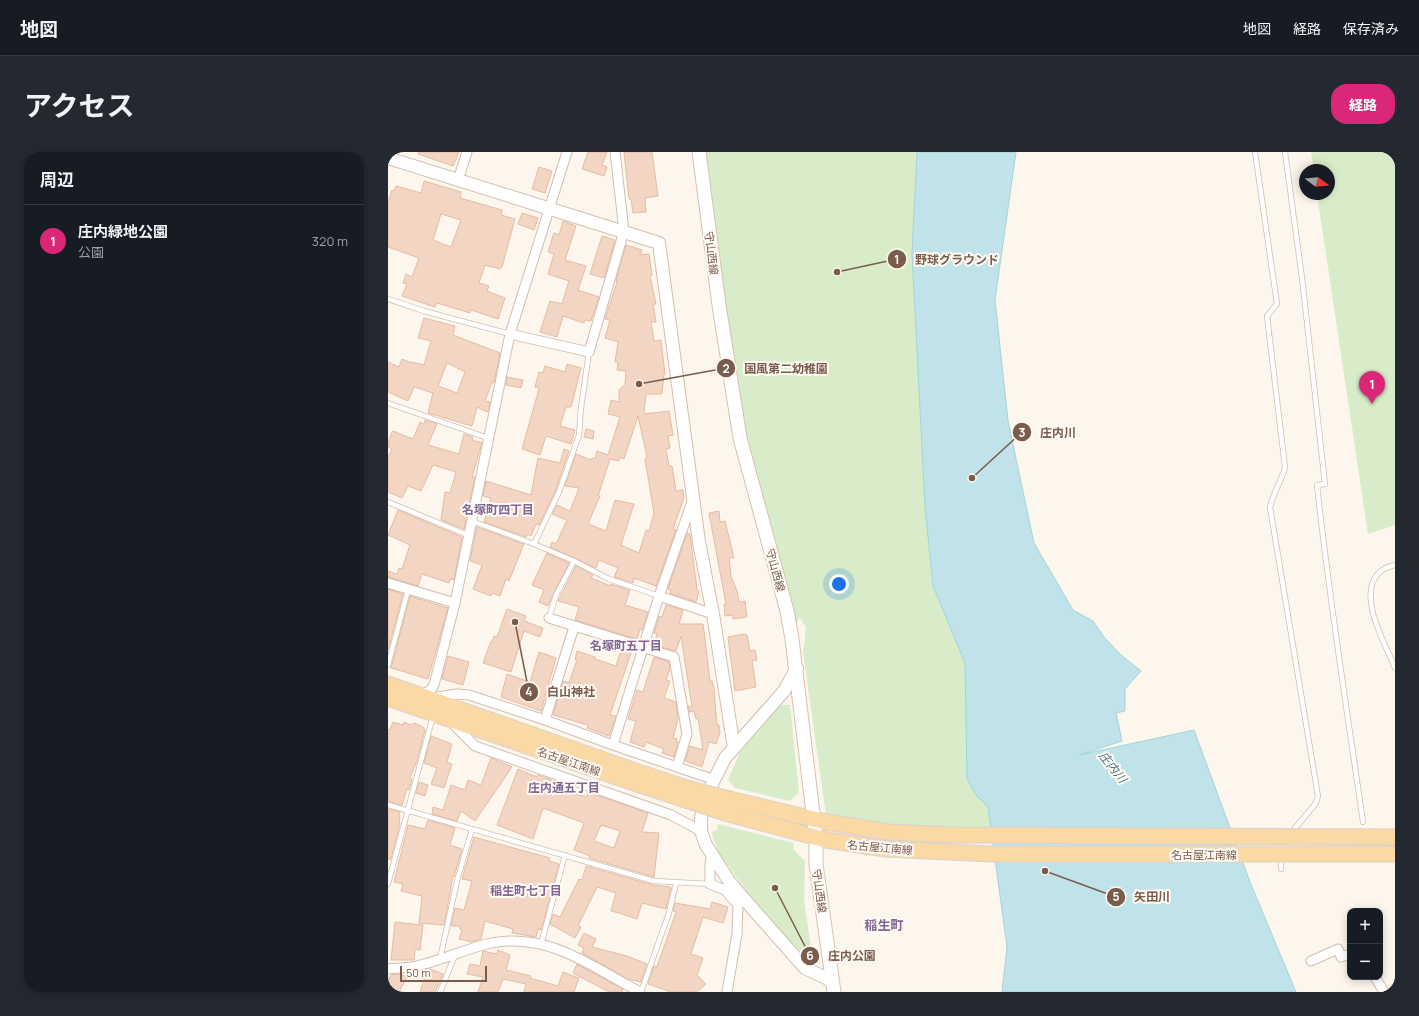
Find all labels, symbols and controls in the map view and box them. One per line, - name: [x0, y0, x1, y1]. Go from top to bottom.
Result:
- text: 地図: [20, 16, 58, 42]
- text: 地図: [1243, 19, 1271, 38]
- text: 経路: [1293, 19, 1321, 38]
- text: 保存済み: [1343, 19, 1399, 38]
- button: 経路: [1331, 84, 1395, 124]
- text: アクセス: [24, 86, 135, 124]
- north arrow: [1299, 164, 1335, 200]
- text: 周辺: [40, 168, 74, 191]
- text: 庄内緑地公園: [78, 221, 168, 242]
- street label: 守山西線: [702, 230, 722, 276]
- text: 1: [50, 232, 56, 250]
- text: 320 m: [312, 232, 348, 250]
- text: 公園: [78, 243, 104, 261]
- callout: 野球グラウンド: [887, 247, 1007, 271]
- text: 1: [894, 251, 900, 268]
- text: 野球グラウンド: [915, 251, 999, 268]
- callout: 国風第二幼稚園: [716, 356, 836, 380]
- text: 2: [722, 360, 730, 377]
- text: 国風第二幼稚園: [744, 360, 828, 377]
- pin: 1: [1359, 371, 1385, 404]
- callout: 庄内川: [1012, 420, 1084, 444]
- text: 3: [1019, 424, 1026, 441]
- text: 庄内川: [1040, 424, 1076, 441]
- district label: 名塚町四丁目: [462, 501, 534, 518]
- street label: 守山西線: [763, 547, 789, 593]
- your location: [829, 574, 849, 594]
- district label: 名塚町五丁目: [590, 637, 662, 654]
- callout: 白山神社: [519, 680, 603, 704]
- text: 4: [525, 683, 533, 700]
- text: 白山神社: [547, 683, 595, 700]
- street label: 名古屋江南線: [535, 743, 603, 779]
- water label: 庄内川: [1095, 748, 1132, 788]
- district label: 庄内通五丁目: [528, 779, 600, 796]
- street label: 名古屋江南線: [846, 837, 914, 857]
- street label: 名古屋江南線: [1171, 847, 1237, 862]
- street label: 守山西線: [810, 868, 830, 914]
- district label: 稲生町七丁目: [490, 882, 562, 899]
- callout: 矢田川: [1106, 885, 1178, 909]
- text: 5: [1112, 888, 1120, 905]
- text: 矢田川: [1134, 888, 1170, 905]
- map controls: [1347, 908, 1383, 980]
- button: +: [1347, 908, 1383, 944]
- district label: 稲生町: [864, 916, 904, 934]
- callout: 庄内公園: [800, 944, 884, 968]
- button: −: [1347, 944, 1383, 980]
- text: 6: [806, 947, 814, 964]
- text: 庄内公園: [828, 947, 876, 964]
- scale bar: [400, 964, 487, 983]
- text: 50 m: [406, 965, 431, 980]

